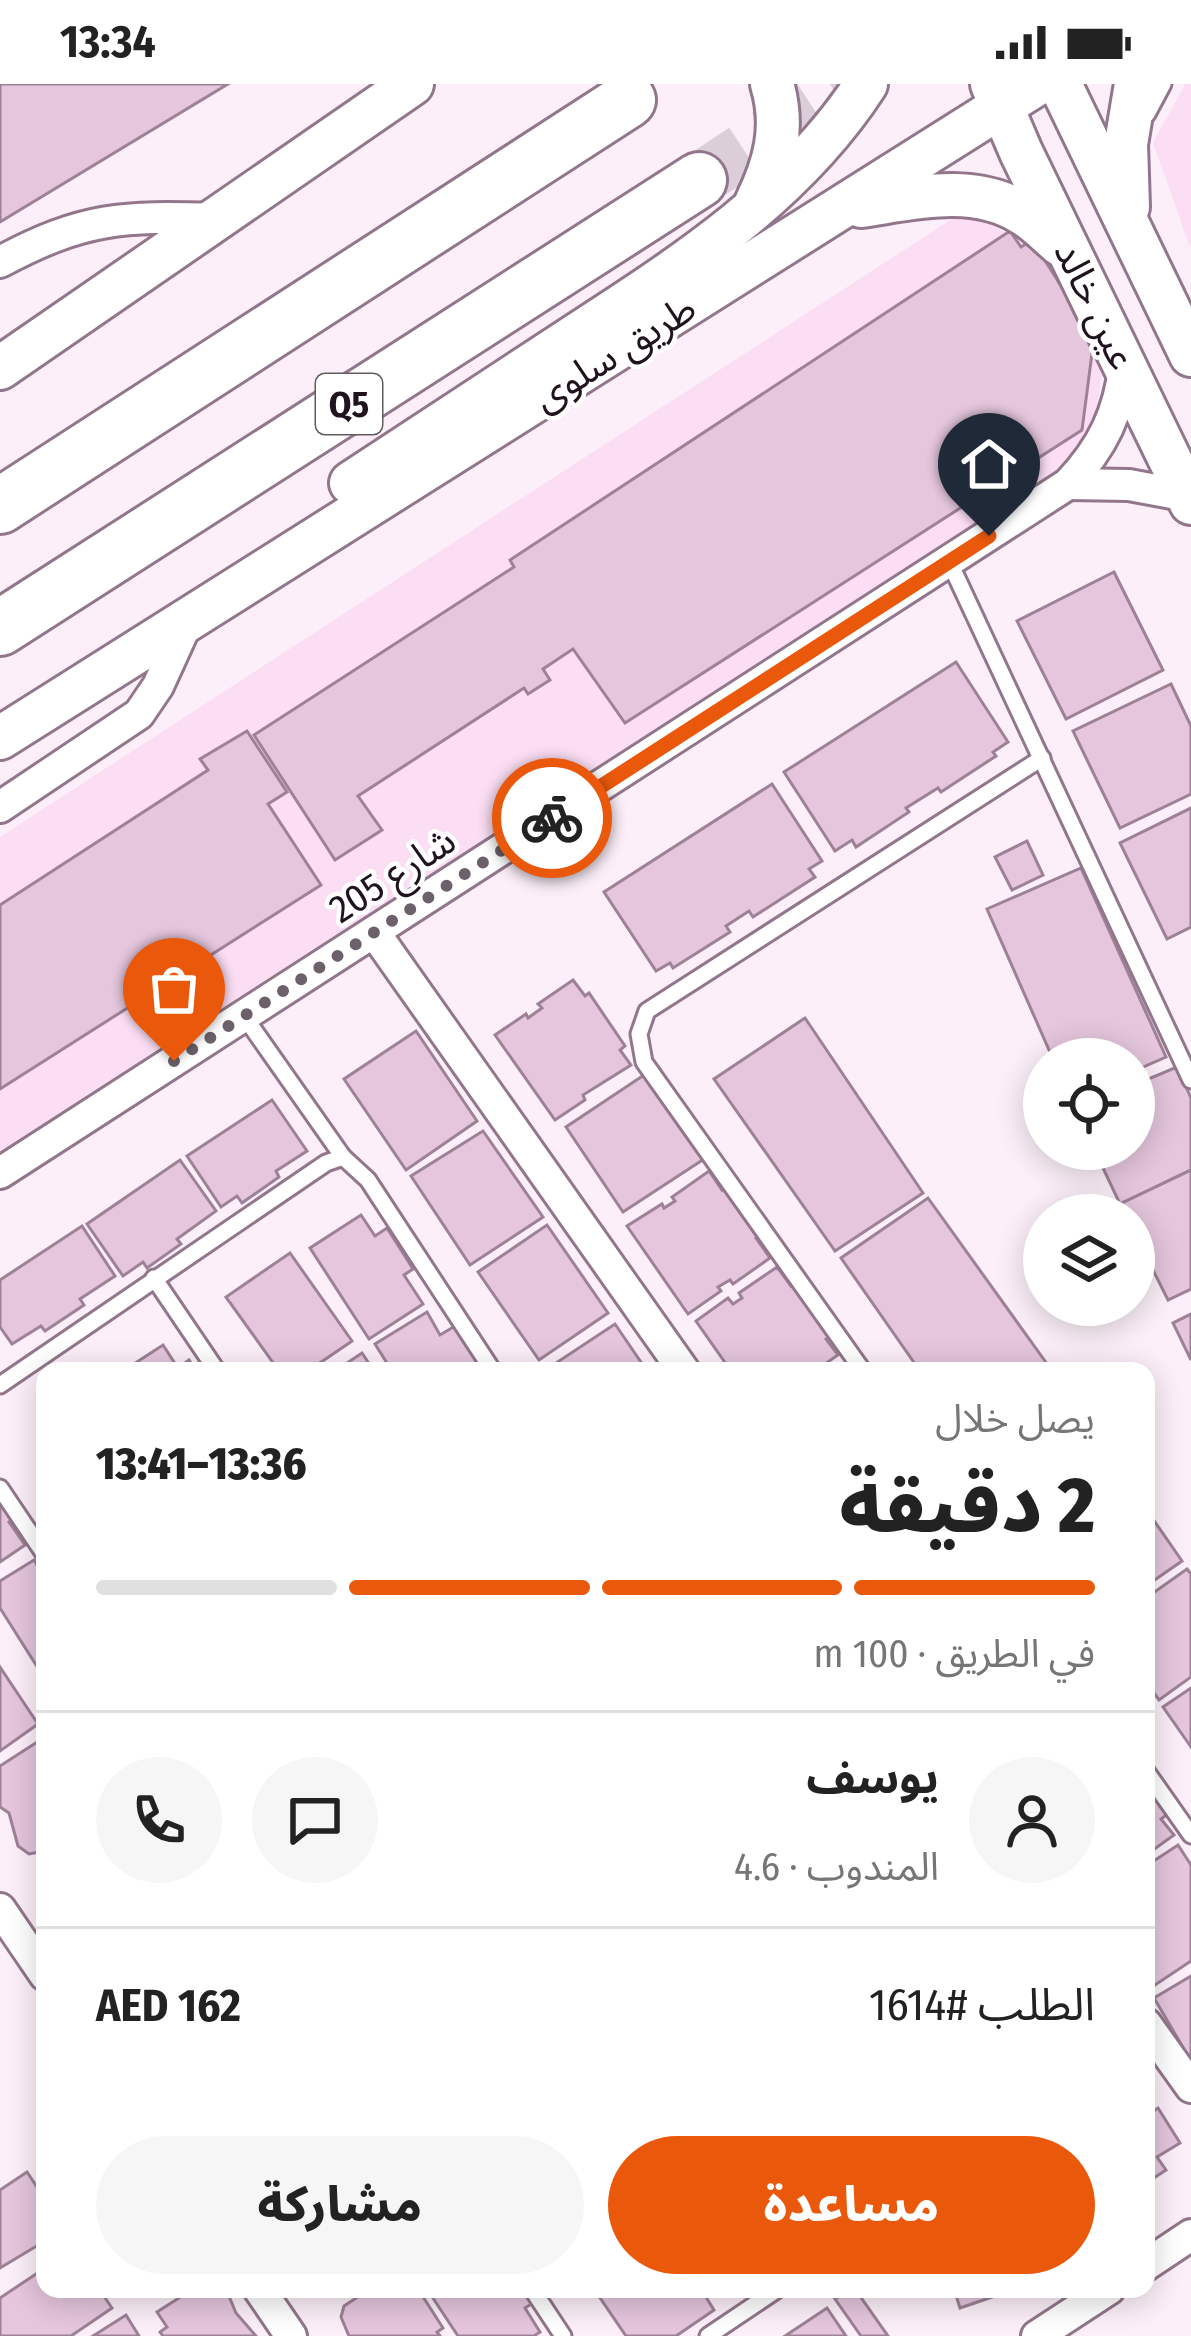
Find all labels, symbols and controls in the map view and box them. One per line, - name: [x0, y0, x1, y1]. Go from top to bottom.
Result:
- text: 13:34: [60, 15, 156, 69]
- street label: عين خالد: [1044, 234, 1146, 377]
- street label: طريق سلوى: [525, 285, 705, 422]
- road number: Q5: [316, 374, 382, 434]
- pin: [938, 413, 1040, 536]
- icon: home: [956, 431, 1022, 497]
- courier: [492, 758, 612, 878]
- icon: bike: [519, 785, 585, 851]
- street label: شارع 205: [321, 817, 467, 937]
- pin: [123, 938, 225, 1061]
- icon: bag: [141, 956, 207, 1022]
- map controls: [1023, 1038, 1155, 1326]
- button: locate: [1023, 1038, 1155, 1170]
- button: layers: [1023, 1194, 1155, 1326]
- text: يصل خلال: [935, 1396, 1095, 1442]
- text: 13:36–13:41: [96, 1437, 306, 1491]
- text: 2 دقيقة: [839, 1459, 1095, 1553]
- text: في الطريق · 100 m: [814, 1631, 1095, 1677]
- text: يوسف: [806, 1751, 939, 1805]
- button: phone: [96, 1757, 222, 1883]
- button: chat: [252, 1757, 378, 1883]
- button: person: [969, 1757, 1095, 1883]
- text: المندوب · 4.6: [734, 1844, 939, 1890]
- text: الطلب #1614: [869, 1978, 1095, 2032]
- text: AED 162: [96, 1979, 241, 2033]
- button: مشاركة: [96, 2136, 584, 2274]
- button: مساعدة: [608, 2136, 1095, 2274]

